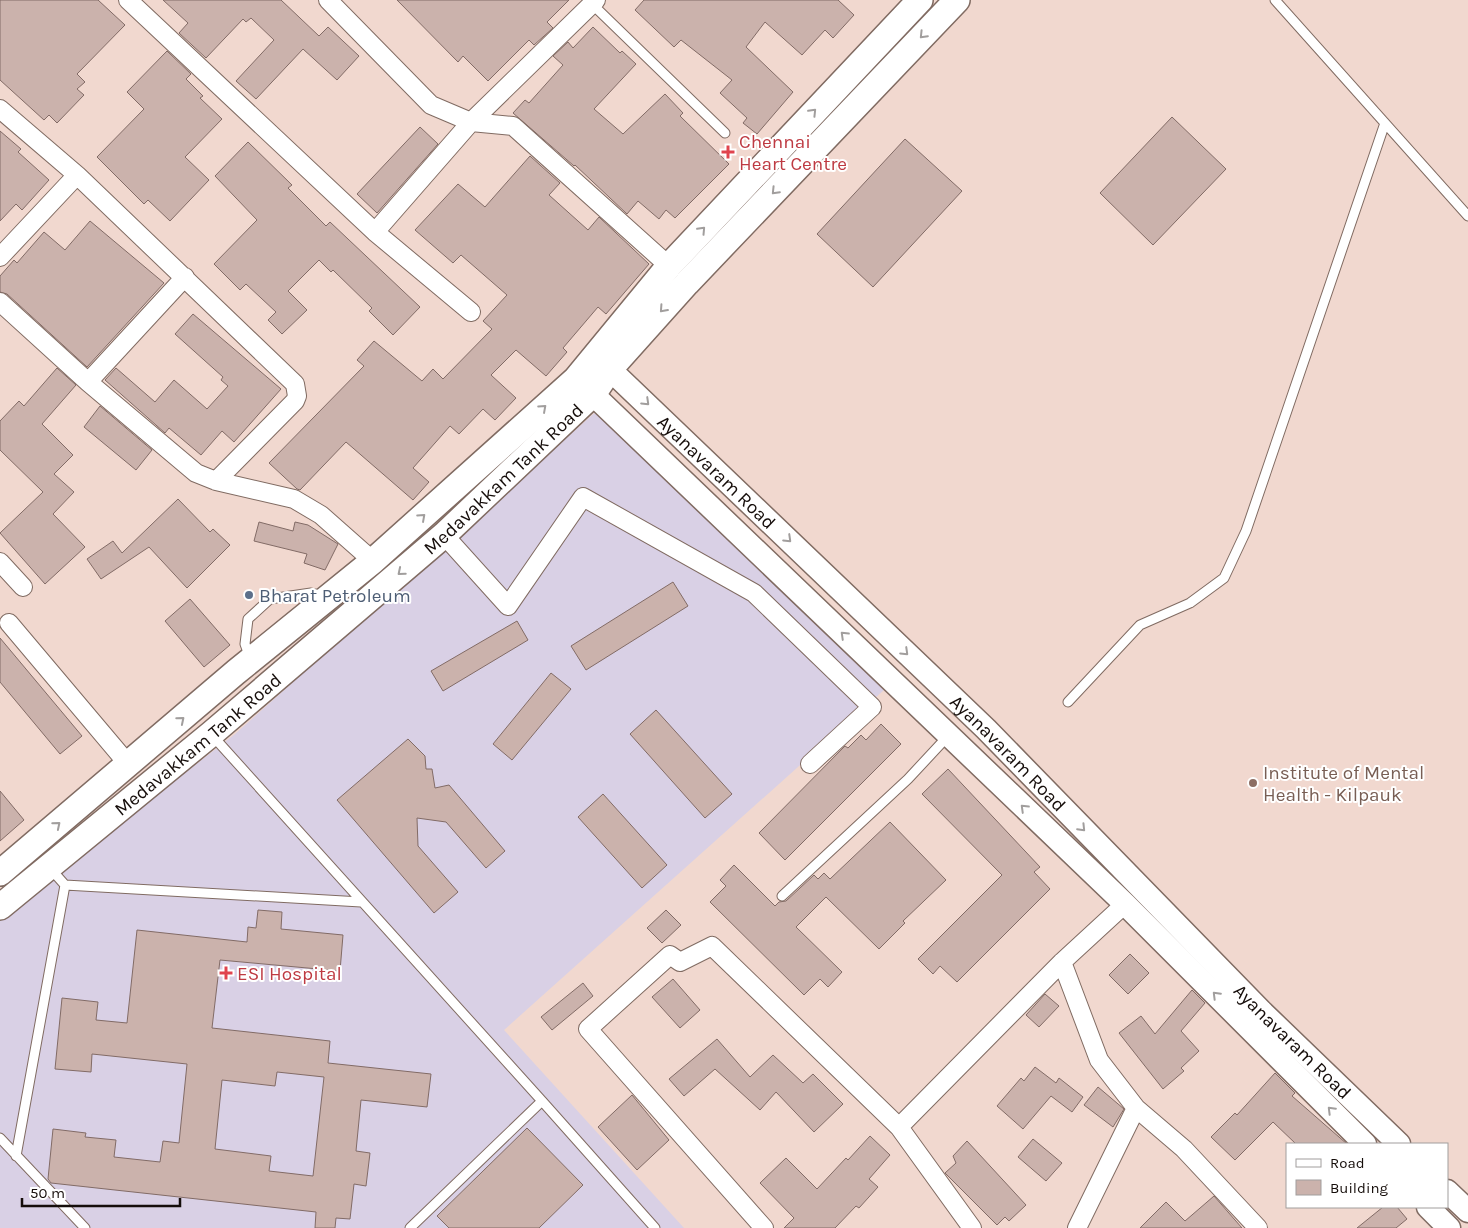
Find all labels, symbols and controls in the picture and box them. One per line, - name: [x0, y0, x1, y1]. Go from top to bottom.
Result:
- one-way arrow: [920, 30, 929, 39]
- one-way arrow: [807, 109, 816, 118]
- place label: Chennai Heart Centre: [739, 131, 847, 175]
- marker: Chennai Heart Centre: [721, 145, 735, 159]
- one-way arrow: [772, 185, 781, 194]
- one-way arrow: [696, 227, 705, 236]
- one-way arrow: [661, 303, 669, 312]
- one-way arrow: [640, 396, 649, 405]
- street label: Medavakkam Tank Road: [420, 399, 588, 559]
- one-way arrow: [538, 405, 547, 414]
- street label: Ayanavaram Road: [653, 411, 780, 534]
- one-way arrow: [417, 514, 426, 523]
- one-way arrow: [782, 533, 791, 542]
- one-way arrow: [397, 566, 406, 575]
- place label: Bharat Petroleum: [259, 585, 411, 607]
- marker: Bharat Petroleum: [243, 589, 255, 601]
- one-way arrow: [841, 632, 850, 641]
- one-way arrow: [899, 646, 908, 655]
- street label: Medavakkam Tank Road: [110, 669, 286, 821]
- street label: Ayanavaram Road: [945, 691, 1070, 816]
- one-way arrow: [175, 716, 184, 725]
- place label: Institute of Mental Health - Kilpauk: [1263, 762, 1424, 806]
- marker: Institute of Mental Health - Kilpauk: [1247, 777, 1259, 789]
- one-way arrow: [1021, 805, 1030, 814]
- one-way arrow: [51, 822, 60, 831]
- one-way arrow: [1076, 822, 1085, 831]
- place label: ESI Hospital: [237, 963, 342, 985]
- marker: ESI Hospital: [219, 966, 233, 980]
- street label: Ayanavaram Road: [1229, 980, 1355, 1104]
- one-way arrow: [1213, 992, 1222, 1001]
- one-way arrow: [1328, 1107, 1337, 1116]
- legend: [1286, 1143, 1448, 1208]
- text: Road: [1330, 1154, 1365, 1172]
- scale bar: [22, 1176, 180, 1208]
- text: Building: [1330, 1179, 1388, 1197]
- text: 50 m: [30, 1184, 65, 1202]

